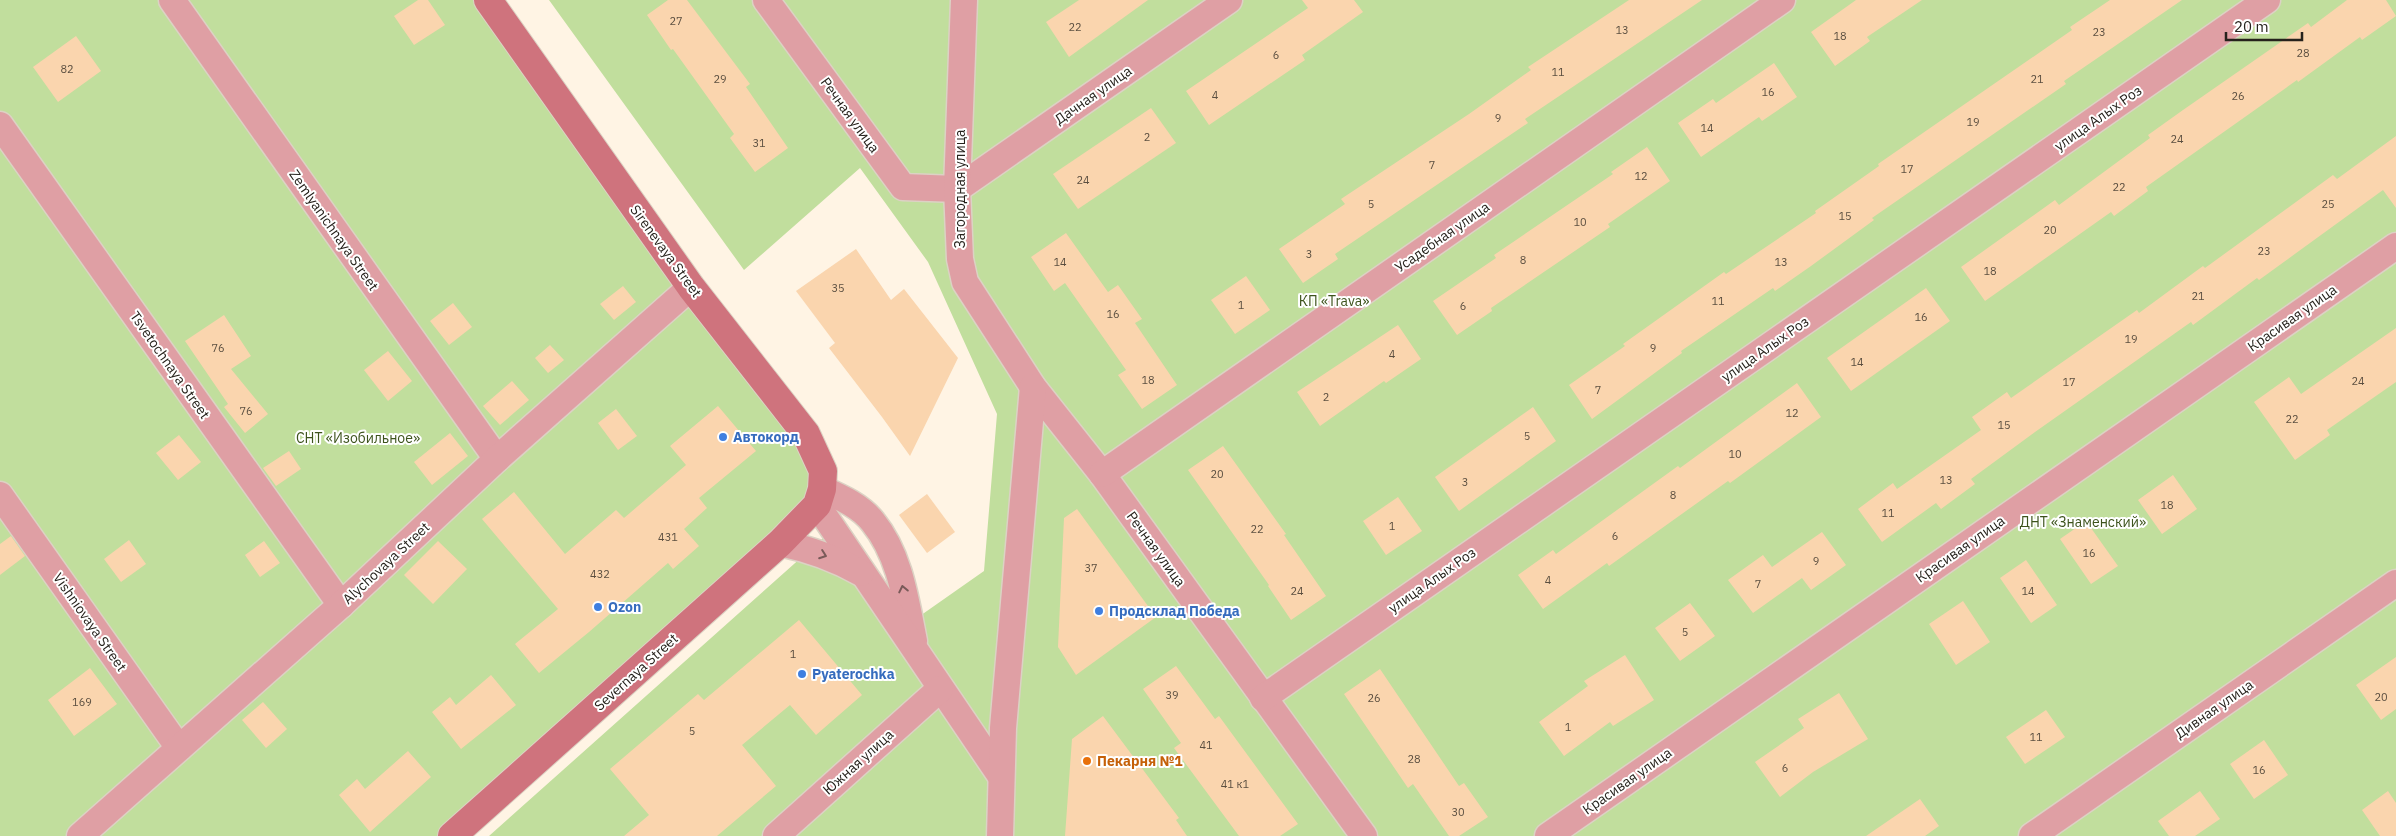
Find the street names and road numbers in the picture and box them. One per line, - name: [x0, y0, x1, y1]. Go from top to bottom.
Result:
- street label: Дачная улица: [1051, 61, 1136, 128]
- street label: Речная улица: [817, 74, 884, 157]
- street label: улица Алых Роз: [2051, 81, 2145, 155]
- street label: Загородная улица: [951, 129, 969, 249]
- street label: Zemlyanichnaya Street: [285, 166, 383, 294]
- street label: Усадебная улица: [1391, 197, 1493, 276]
- street label: Sirenevaya Street: [626, 201, 706, 301]
- street label: Красивая улица: [2244, 280, 2341, 355]
- street label: Tsvetochnaya Street: [126, 308, 214, 422]
- street label: улица Алых Роз: [1718, 312, 1812, 386]
- street label: Речная улица: [1123, 508, 1190, 591]
- street label: Красивая улица: [1912, 511, 2009, 586]
- street label: Alychovaya Street: [339, 518, 433, 608]
- street label: улица Алых Роз: [1385, 543, 1479, 617]
- street label: Vishniovaya Street: [49, 569, 131, 675]
- street label: Severnaya Street: [590, 630, 682, 714]
- street label: Дивная улица: [2171, 675, 2257, 743]
- street label: Южная улица: [819, 725, 898, 799]
- street label: Красивая улица: [1579, 743, 1676, 818]

